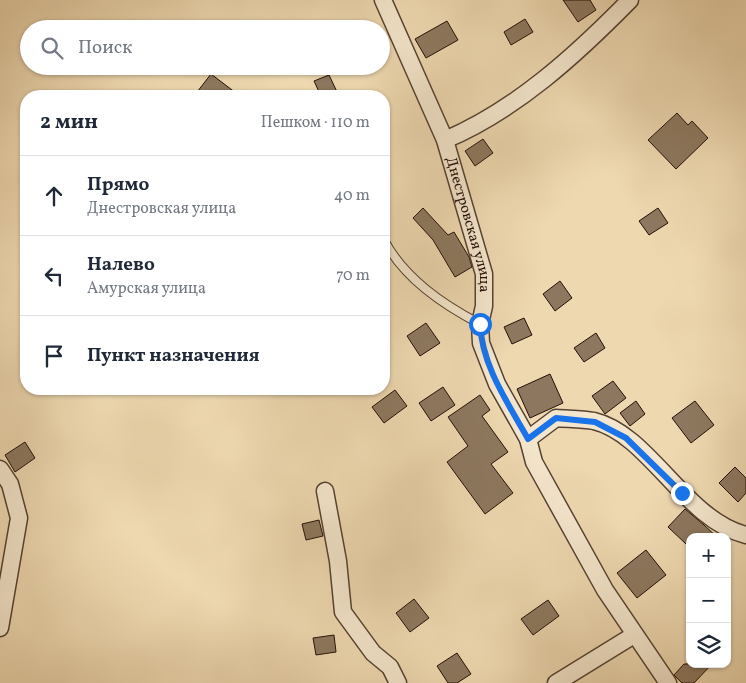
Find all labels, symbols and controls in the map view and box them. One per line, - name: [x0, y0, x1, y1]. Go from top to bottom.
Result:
- search box: [20, 20, 390, 75]
- icon: search: [38, 34, 66, 62]
- text: Поиск: [78, 35, 132, 61]
- text: 2 мин: [40, 108, 98, 137]
- text: Пешком · 110 m: [261, 112, 370, 134]
- street label: Днестровская улица: [440, 154, 495, 292]
- text: Прямо: [87, 172, 149, 198]
- icon: ahead: [40, 182, 68, 210]
- text: 40 m: [334, 185, 370, 207]
- text: Днестровская улица: [87, 198, 236, 220]
- text: Налево: [87, 252, 155, 278]
- icon: left: [40, 262, 68, 290]
- text: 70 m: [336, 265, 370, 287]
- text: Амурская улица: [87, 278, 206, 300]
- route start: [469, 313, 492, 336]
- icon: arrive: [40, 342, 68, 370]
- text: Пункт назначения: [87, 343, 260, 369]
- route end: [671, 482, 694, 505]
- map controls: [686, 533, 731, 668]
- button: +: [686, 533, 731, 578]
- button: −: [686, 578, 731, 623]
- button: layers: [686, 623, 731, 668]

